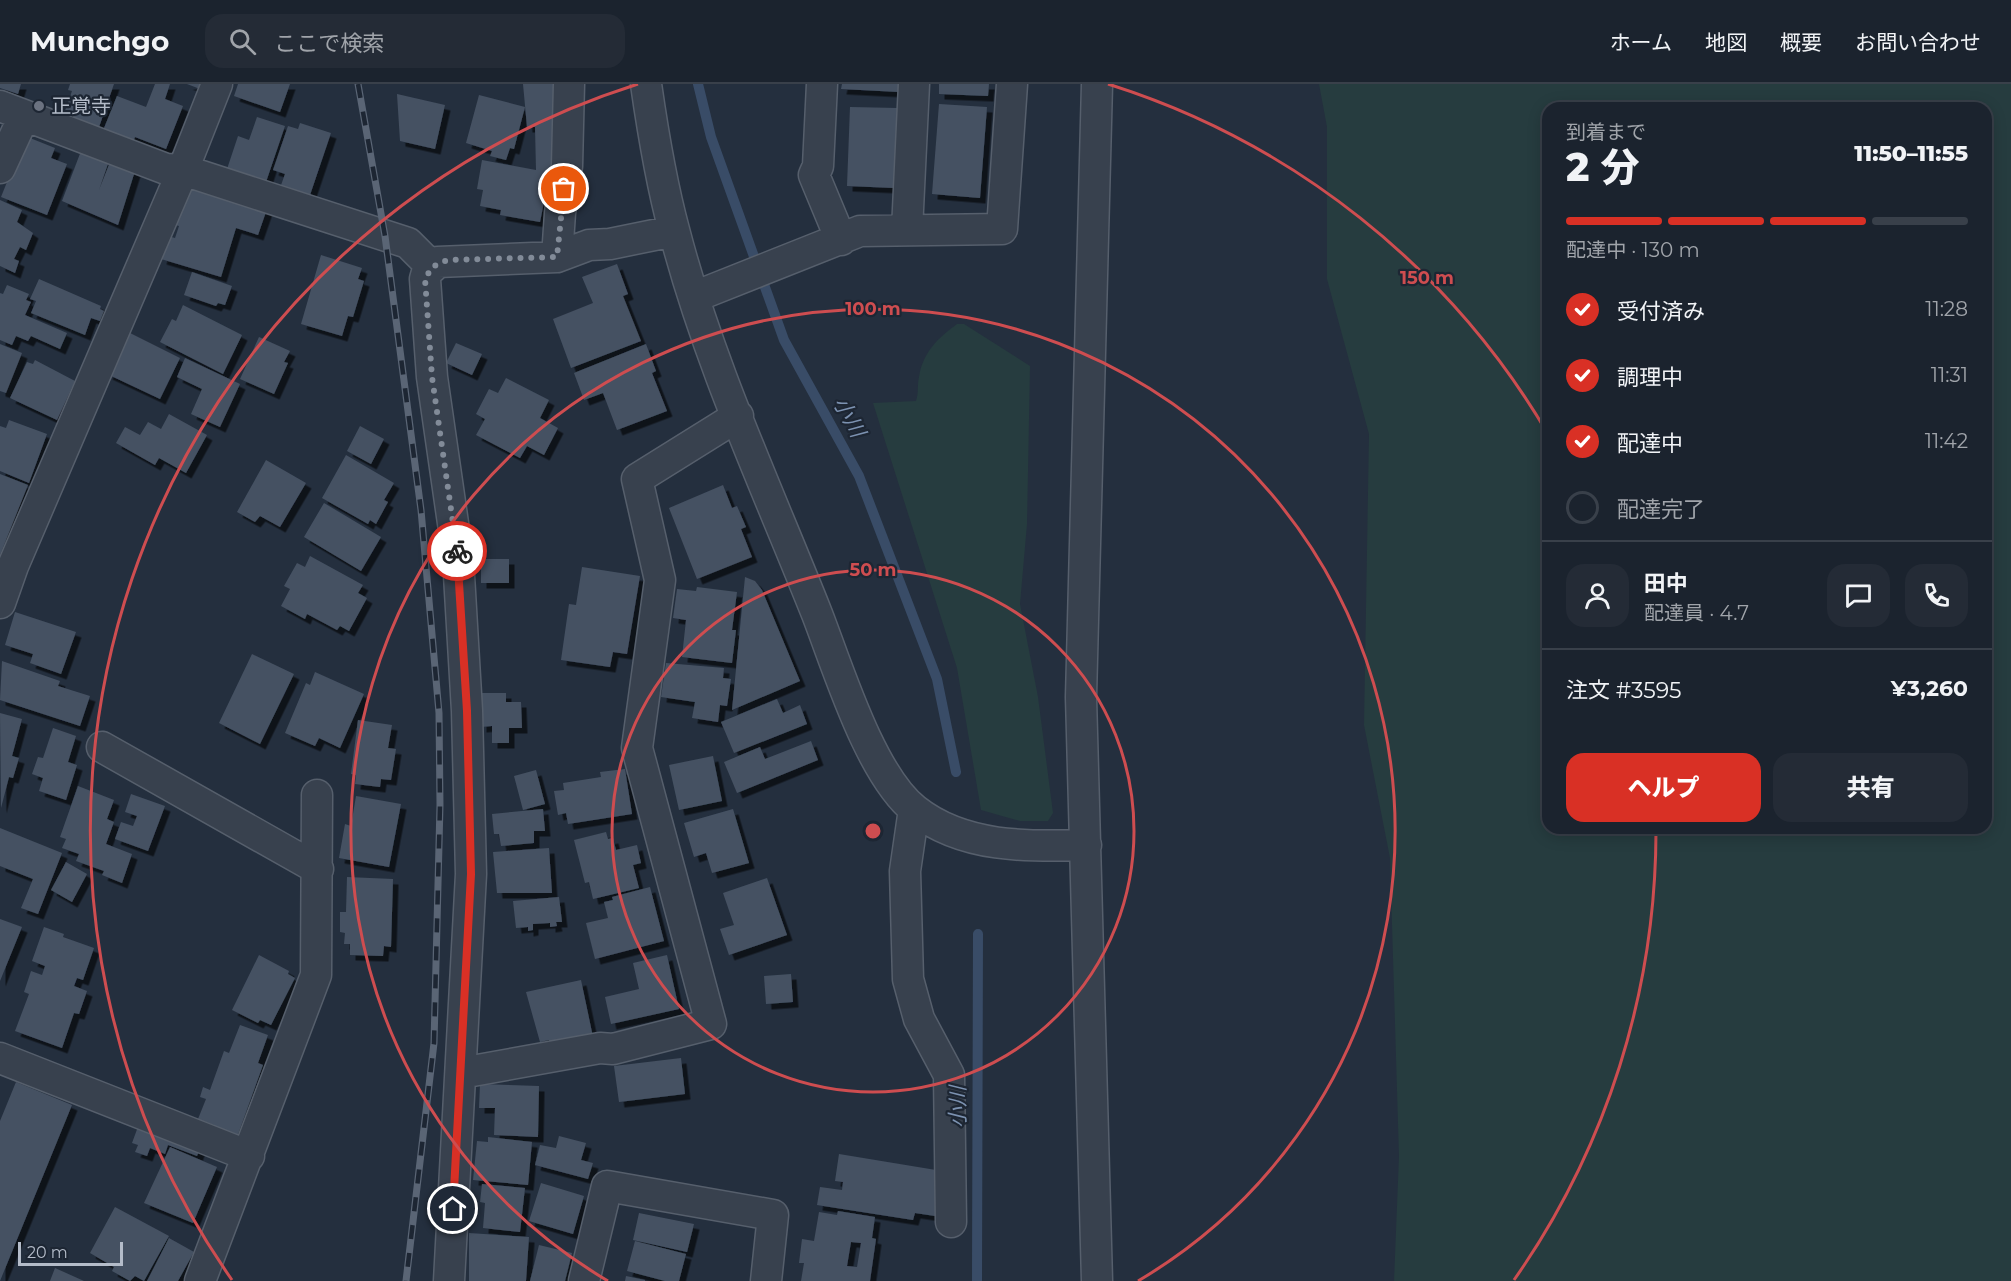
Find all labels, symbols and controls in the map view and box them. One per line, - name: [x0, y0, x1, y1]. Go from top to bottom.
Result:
- search box: [205, 14, 625, 68]
- text: Munchgo: [30, 24, 169, 58]
- icon: search: [226, 25, 259, 58]
- text: ここで検索: [274, 30, 384, 57]
- text: ホーム: [1610, 30, 1672, 55]
- text: 地図: [1705, 30, 1747, 55]
- text: 概要: [1780, 30, 1822, 55]
- text: お問い合わせ: [1855, 30, 1981, 55]
- place label: 正覚寺: [51, 94, 111, 118]
- marker: 正覚寺: [32, 99, 46, 113]
- text: 到着まで: [1566, 120, 1646, 144]
- text: 11:50–11:55: [1854, 140, 1968, 167]
- text: 2 分: [1566, 143, 1640, 191]
- pin: [538, 163, 589, 214]
- icon: bag: [547, 172, 580, 205]
- text: 配達中 · 130 m: [1566, 238, 1700, 262]
- text: 150 m: [1400, 267, 1454, 289]
- icon: check: [1566, 293, 1599, 326]
- text: 11:28: [1925, 297, 1968, 321]
- text: 100 m: [845, 298, 901, 320]
- text: 受付済み: [1617, 298, 1705, 325]
- icon: check: [1566, 359, 1599, 392]
- text: 11:31: [1931, 363, 1968, 387]
- text: 調理中: [1617, 364, 1683, 391]
- water label: 小川: [828, 392, 872, 443]
- icon: check: [1566, 425, 1599, 458]
- text: 11:42: [1925, 429, 1968, 453]
- text: 配達中: [1617, 430, 1683, 457]
- text: 配達完了: [1617, 496, 1705, 523]
- courier: [427, 521, 487, 581]
- icon: bike: [441, 535, 474, 568]
- text: 50 m: [850, 559, 896, 581]
- button: person: [1566, 564, 1629, 627]
- button: chat: [1827, 564, 1890, 627]
- button: phone: [1905, 564, 1968, 627]
- text: 田中: [1644, 570, 1688, 597]
- text: 配達員 · 4.7: [1644, 601, 1749, 625]
- text: ¥3,260: [1891, 675, 1968, 702]
- text: 注文 #3595: [1566, 677, 1682, 704]
- button: ヘルプ: [1566, 753, 1761, 822]
- button: 共有: [1773, 753, 1968, 822]
- centre of rings: [863, 821, 883, 841]
- water label: 小川: [945, 1084, 970, 1128]
- pin: [427, 1183, 478, 1234]
- icon: home: [436, 1192, 469, 1225]
- scale bar: [18, 1239, 123, 1266]
- text: 20 m: [27, 1243, 68, 1262]

